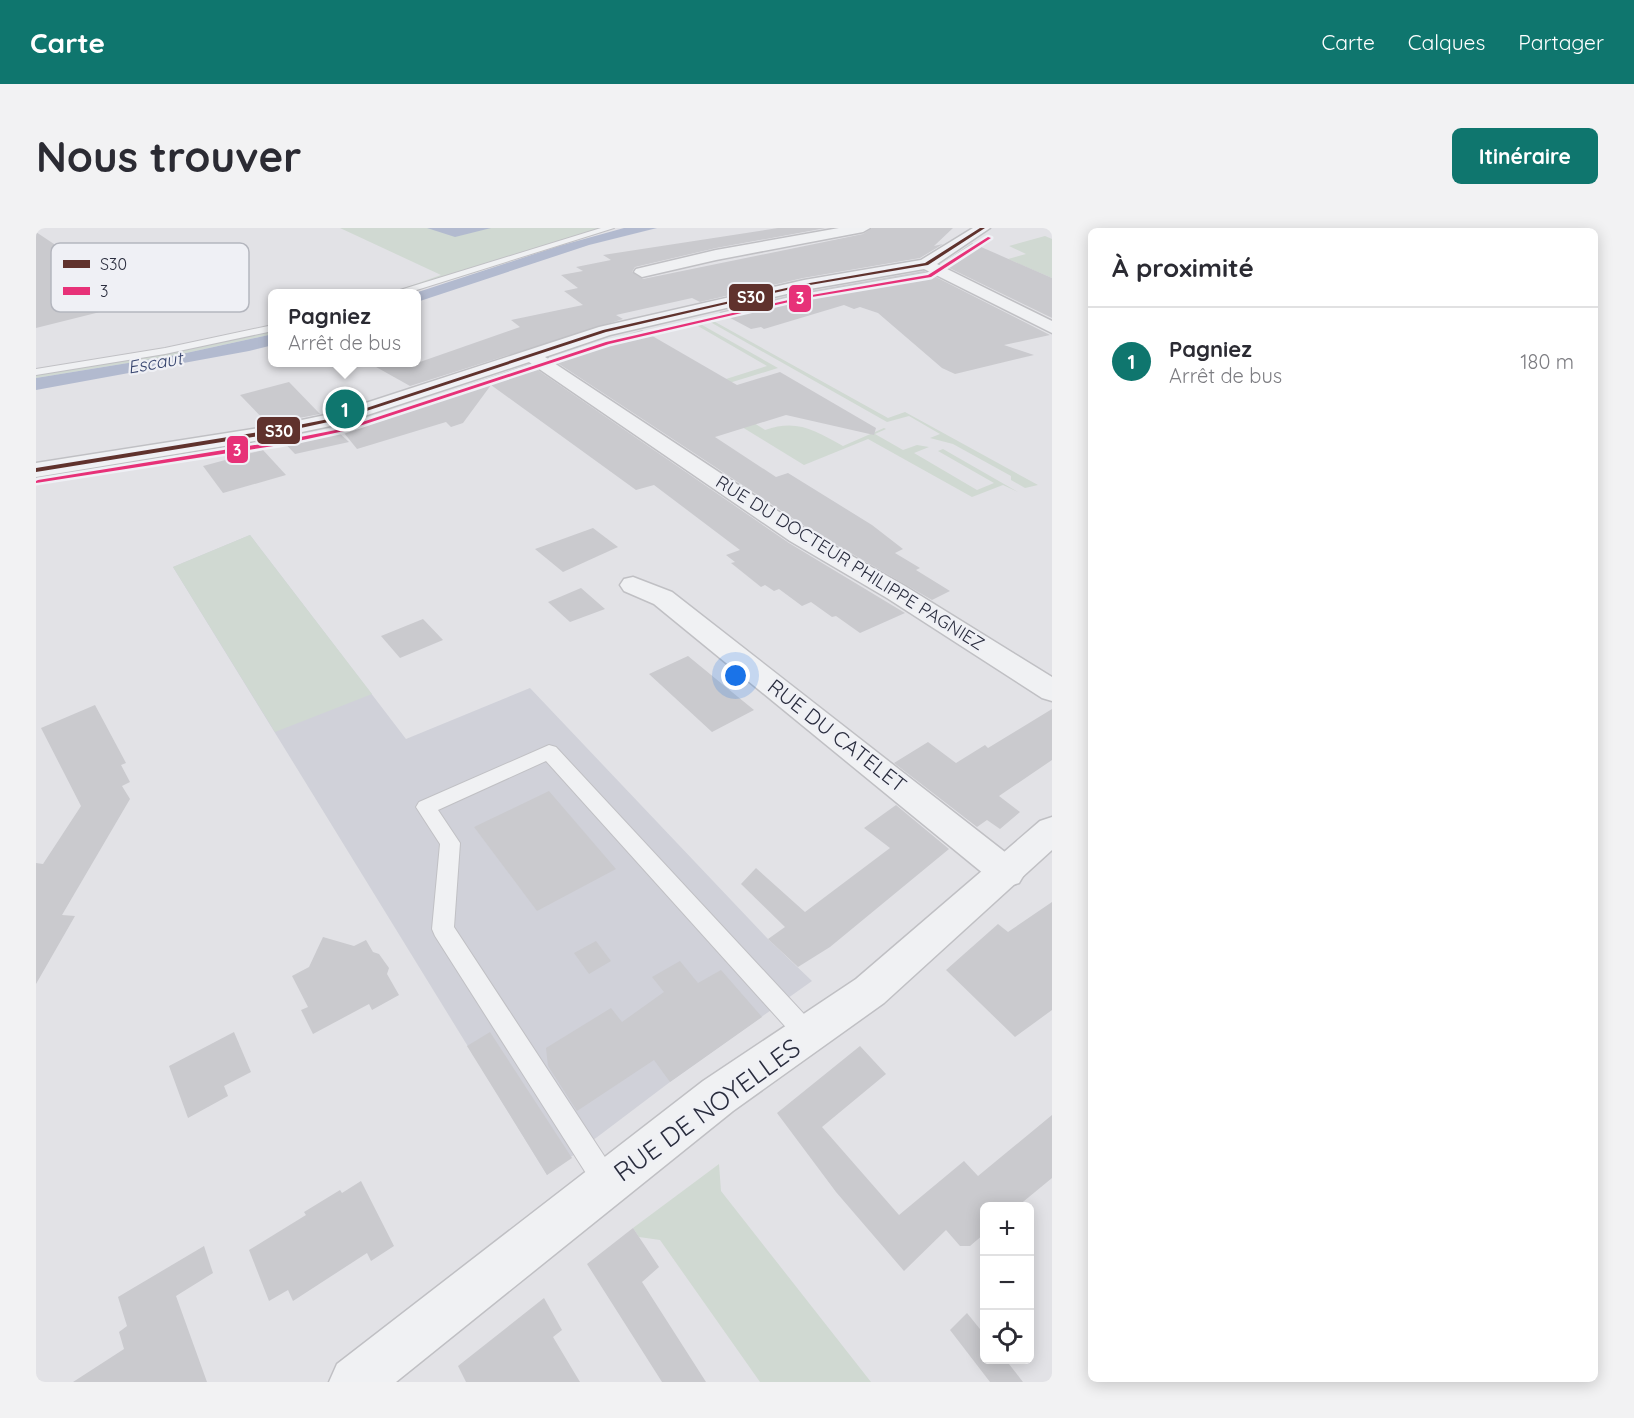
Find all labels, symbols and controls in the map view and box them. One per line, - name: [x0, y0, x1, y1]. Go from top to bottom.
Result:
- text: Carte: [30, 25, 105, 60]
- text: Carte: [1321, 29, 1375, 55]
- text: Calques: [1408, 29, 1485, 55]
- text: Partager: [1518, 29, 1604, 55]
- button: Itinéraire: [1452, 128, 1598, 184]
- text: Nous trouver: [36, 130, 301, 183]
- legend: [51, 243, 249, 312]
- text: À proximité: [1112, 251, 1254, 284]
- text: S30: [100, 254, 127, 274]
- text: 3: [100, 281, 108, 301]
- line badge: S30: [728, 283, 774, 312]
- line badge: 3: [788, 284, 812, 313]
- text: S30: [737, 287, 765, 307]
- text: 3: [796, 288, 804, 308]
- popup: [268, 289, 421, 367]
- text: Pagniez: [288, 302, 371, 330]
- text: Arrêt de bus: [288, 330, 401, 355]
- text: Pagniez: [1169, 335, 1252, 363]
- water label: Escaut: [126, 346, 186, 379]
- text: 1: [1128, 349, 1135, 374]
- text: 180 m: [1520, 349, 1574, 374]
- text: Arrêt de bus: [1169, 363, 1282, 388]
- pin: 1: [326, 386, 364, 432]
- line badge: S30: [256, 416, 301, 445]
- text: S30: [265, 421, 293, 441]
- line badge: 3: [226, 435, 249, 464]
- text: 3: [233, 440, 241, 460]
- street label: RUE DU DOCTEUR PHILIPPE PAGNIEZ: [712, 470, 989, 655]
- your location: [721, 661, 750, 690]
- street label: RUE DU CATELET: [763, 673, 912, 797]
- street label: RUE DE NOYELLES: [607, 1031, 807, 1188]
- map controls: [980, 1202, 1034, 1364]
- button: +: [980, 1202, 1034, 1256]
- button: −: [980, 1256, 1034, 1310]
- button: locate: [980, 1310, 1034, 1364]

